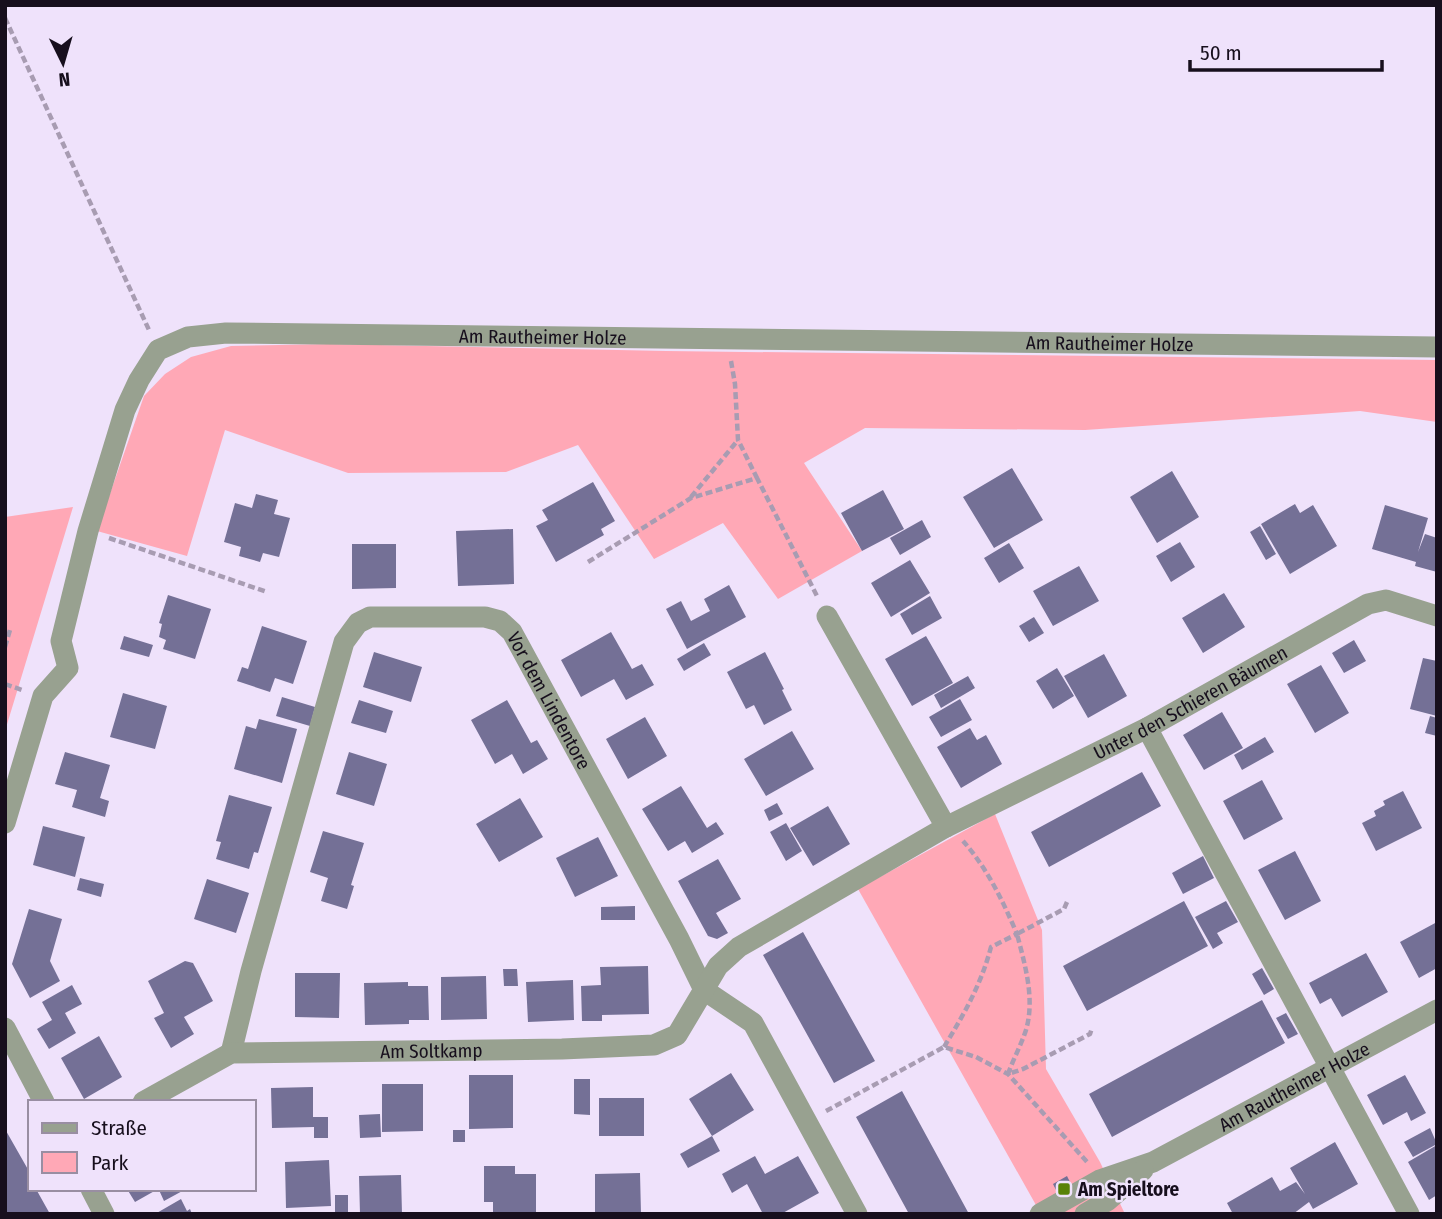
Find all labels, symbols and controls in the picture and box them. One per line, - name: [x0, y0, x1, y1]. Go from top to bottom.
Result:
- north arrow: [28, 28, 98, 98]
- scale bar: [1190, 28, 1382, 72]
- text: 50 m: [1200, 40, 1242, 66]
- text: N: [58, 67, 71, 91]
- street label: Am Rautheimer Holze: [459, 324, 627, 349]
- street label: Am Rautheimer Holze: [1026, 331, 1194, 356]
- street label: Vor dem Lindentore: [502, 628, 596, 773]
- street label: Unter den Schieren Bäumen: [1090, 640, 1291, 764]
- street label: Am Rautheimer Holze: [1215, 1037, 1373, 1136]
- street label: Am Soltkamp: [380, 1038, 483, 1063]
- legend: [28, 1100, 256, 1191]
- text: Straße: [91, 1115, 147, 1141]
- text: Park: [91, 1150, 129, 1176]
- place label: Am Spieltore: [1077, 1178, 1180, 1201]
- marker: Am Spieltore: [1056, 1181, 1072, 1197]

